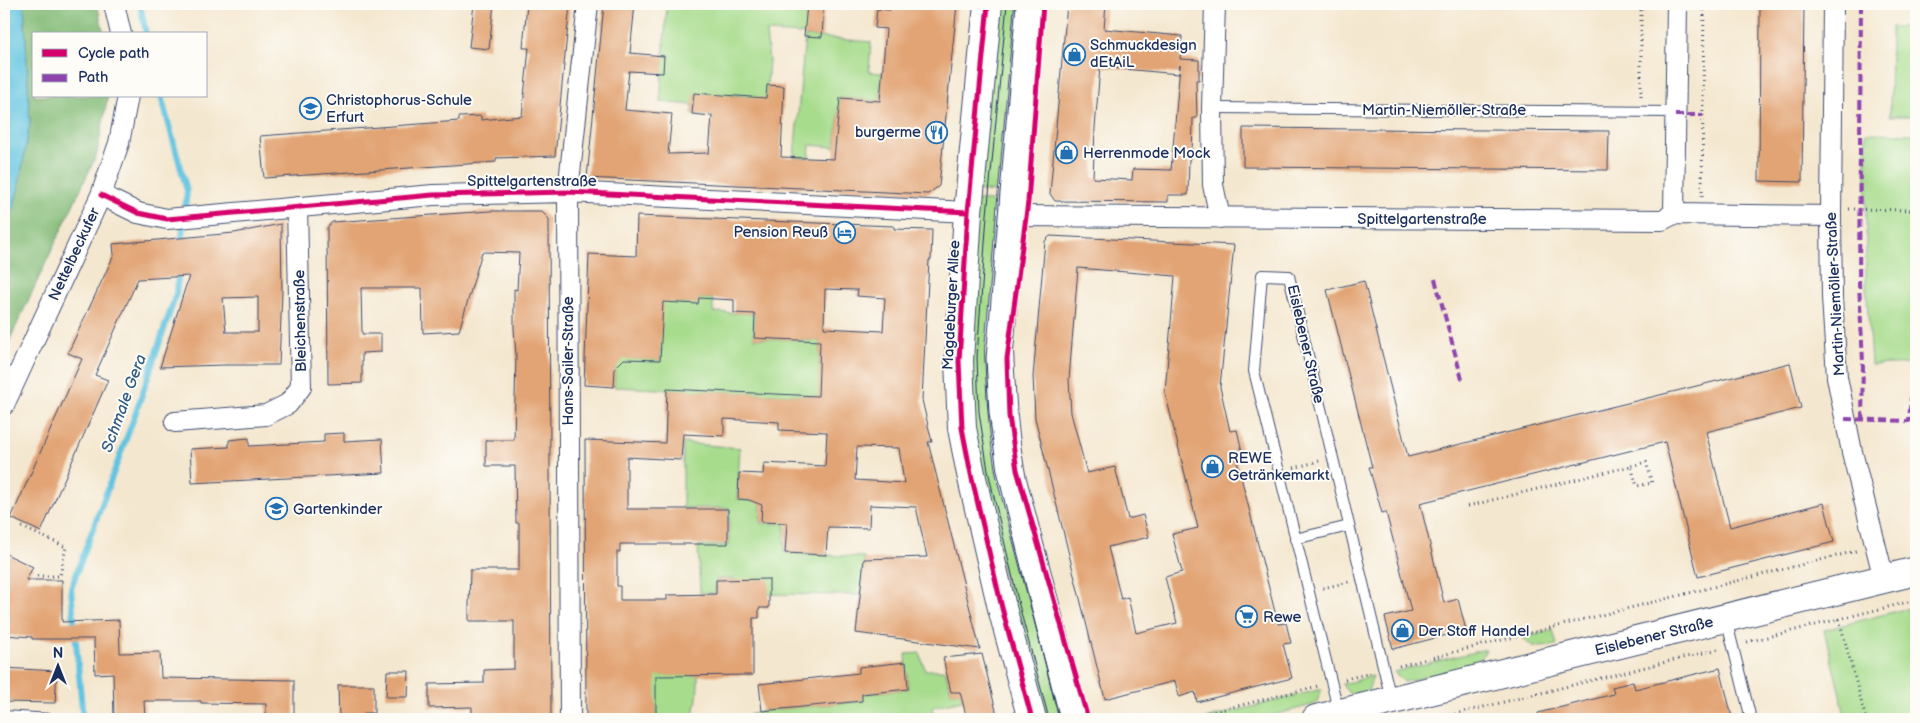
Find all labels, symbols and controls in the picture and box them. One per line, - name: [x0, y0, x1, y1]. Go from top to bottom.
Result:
- legend: [32, 32, 208, 98]
- place label: Schmuckdesign dEtAiL: [1090, 36, 1197, 72]
- shop icon: Schmuckdesign dEtAiL: [1062, 42, 1086, 66]
- text: Cycle path: [78, 44, 149, 63]
- text: Path: [78, 68, 108, 87]
- place label: Christophorus-Schule Erfurt: [326, 91, 472, 127]
- school or university icon: Christophorus-Schule Erfurt: [298, 97, 322, 121]
- street label: Martin-Niemöller-Straße: [1362, 101, 1526, 120]
- restaurant icon: burgerme: [925, 120, 949, 144]
- place label: burgerme: [855, 123, 921, 142]
- shop icon: Herrenmode Mock: [1055, 141, 1079, 165]
- place label: Herrenmode Mock: [1083, 144, 1211, 163]
- street label: Spittelgartenstraße: [467, 172, 597, 191]
- street label: Nettelbeckufer: [45, 204, 105, 304]
- street label: Spittelgartenstraße: [1357, 210, 1487, 229]
- street label: Martin-Niemöller-Straße: [1822, 211, 1849, 376]
- hotel icon: Pension Reuß: [832, 220, 856, 244]
- place label: Pension Reuß: [734, 223, 829, 242]
- street label: Magdeburger Allee: [939, 240, 964, 370]
- street label: Bleichenstraße: [290, 270, 311, 372]
- street label: Eislebener Straße: [1283, 283, 1328, 405]
- street label: Hans-Sailer-Straße: [559, 296, 578, 426]
- water label: Schmale Gera: [98, 352, 151, 455]
- place label: REWE Getränkemarkt: [1228, 449, 1330, 485]
- shop icon: REWE Getränkemarkt: [1200, 455, 1224, 479]
- school or university icon: Gartenkinder: [265, 497, 289, 521]
- place label: Gartenkinder: [293, 500, 383, 519]
- supermarket icon: Rewe: [1235, 605, 1259, 629]
- place label: Rewe: [1263, 608, 1302, 627]
- street label: Eislebener Straße: [1593, 613, 1715, 660]
- shop icon: Der Stoff Handel: [1390, 619, 1414, 643]
- place label: Der Stoff Handel: [1418, 622, 1529, 641]
- north arrow: [32, 640, 82, 690]
- text: N: [53, 645, 63, 662]

